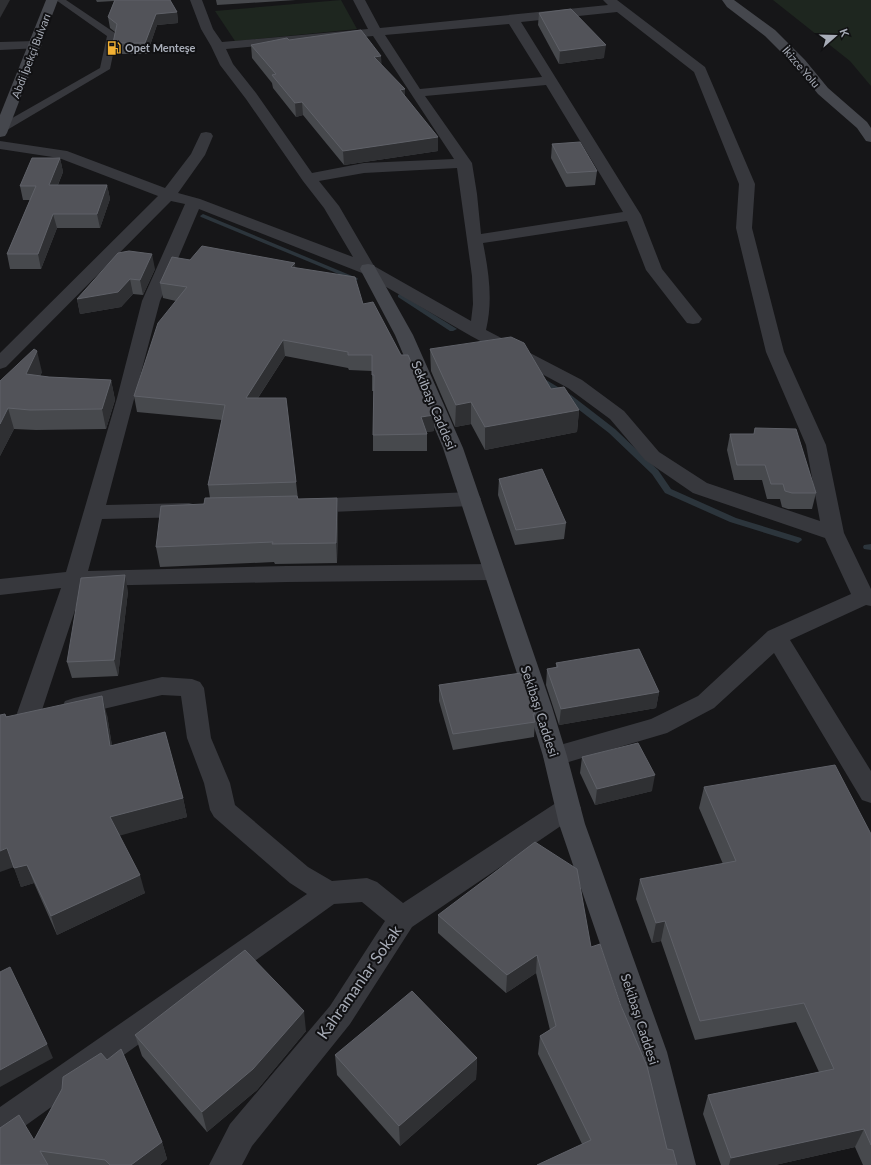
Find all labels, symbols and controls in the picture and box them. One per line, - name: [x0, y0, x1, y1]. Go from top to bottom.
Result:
- street label: Abdi İpekçi Bulvarı: [8, 12, 53, 100]
- north arrow: [815, 16, 855, 56]
- text: K: [837, 27, 852, 39]
- fuel station icon: Opet Menteşe: [106, 40, 122, 56]
- place label: Opet Menteşe: [125, 41, 196, 54]
- street label: İkizce Yolu: [780, 44, 823, 90]
- street label: Sekibaşı Caddesi: [408, 358, 460, 452]
- street label: Sekibaşı Caddesi: [518, 663, 562, 759]
- street label: Kahramanlar Sokak: [312, 921, 405, 1042]
- street label: Sekibaşı Caddesi: [618, 971, 662, 1067]

